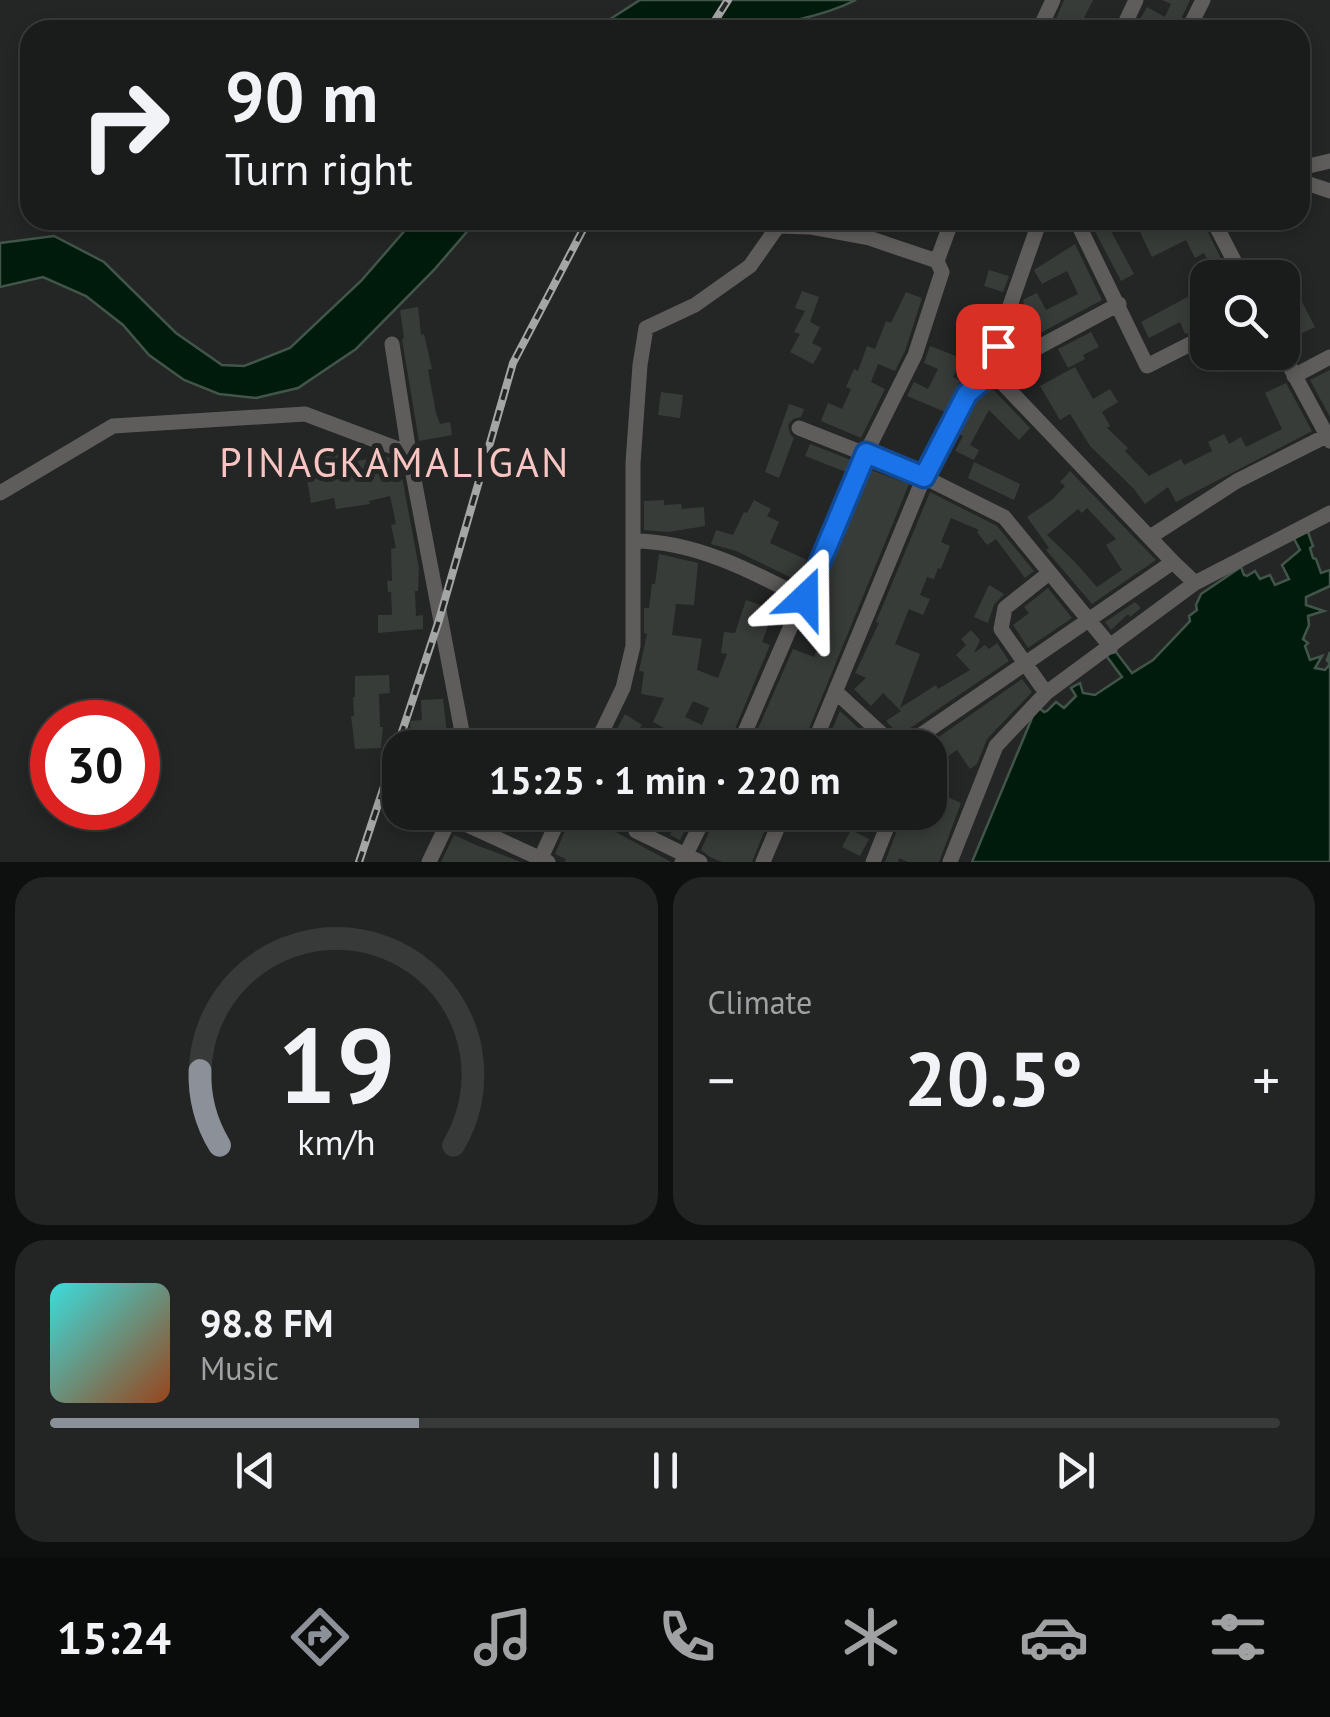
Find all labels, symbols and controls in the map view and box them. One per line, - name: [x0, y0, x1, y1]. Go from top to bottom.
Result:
- text: 90 m: [225, 51, 378, 141]
- icon: right: [60, 60, 190, 190]
- text: Turn right: [225, 139, 413, 197]
- map controls: [1190, 260, 1300, 370]
- button: search: [1190, 260, 1300, 370]
- pin: [956, 304, 1041, 389]
- icon: arrive: [971, 319, 1026, 374]
- district label: PINAGKAMALIGAN: [219, 436, 571, 488]
- position arrow: [753, 546, 857, 650]
- speed limit sign: 30: [30, 700, 160, 830]
- text: 15:25 · 1 min · 220 m: [489, 755, 840, 804]
- text: Climate: [708, 981, 812, 1023]
- text: 19: [277, 997, 395, 1132]
- text: 20.5°: [904, 1030, 1083, 1127]
- text: −: [708, 1044, 735, 1115]
- text: +: [1252, 1044, 1280, 1115]
- text: km/h: [297, 1119, 375, 1165]
- text: 98.8 FM: [200, 1298, 333, 1347]
- text: Music: [200, 1347, 279, 1389]
- icon: previous: [228, 1443, 283, 1498]
- icon: pause: [638, 1443, 693, 1498]
- icon: next: [1048, 1443, 1103, 1498]
- icon: directions: [285, 1602, 355, 1672]
- icon: music: [468, 1602, 538, 1672]
- icon: phone: [652, 1602, 722, 1672]
- icon: climate: [836, 1602, 906, 1672]
- icon: car: [1019, 1602, 1089, 1672]
- icon: filters: [1203, 1602, 1273, 1672]
- text: 15:24: [57, 1608, 171, 1666]

